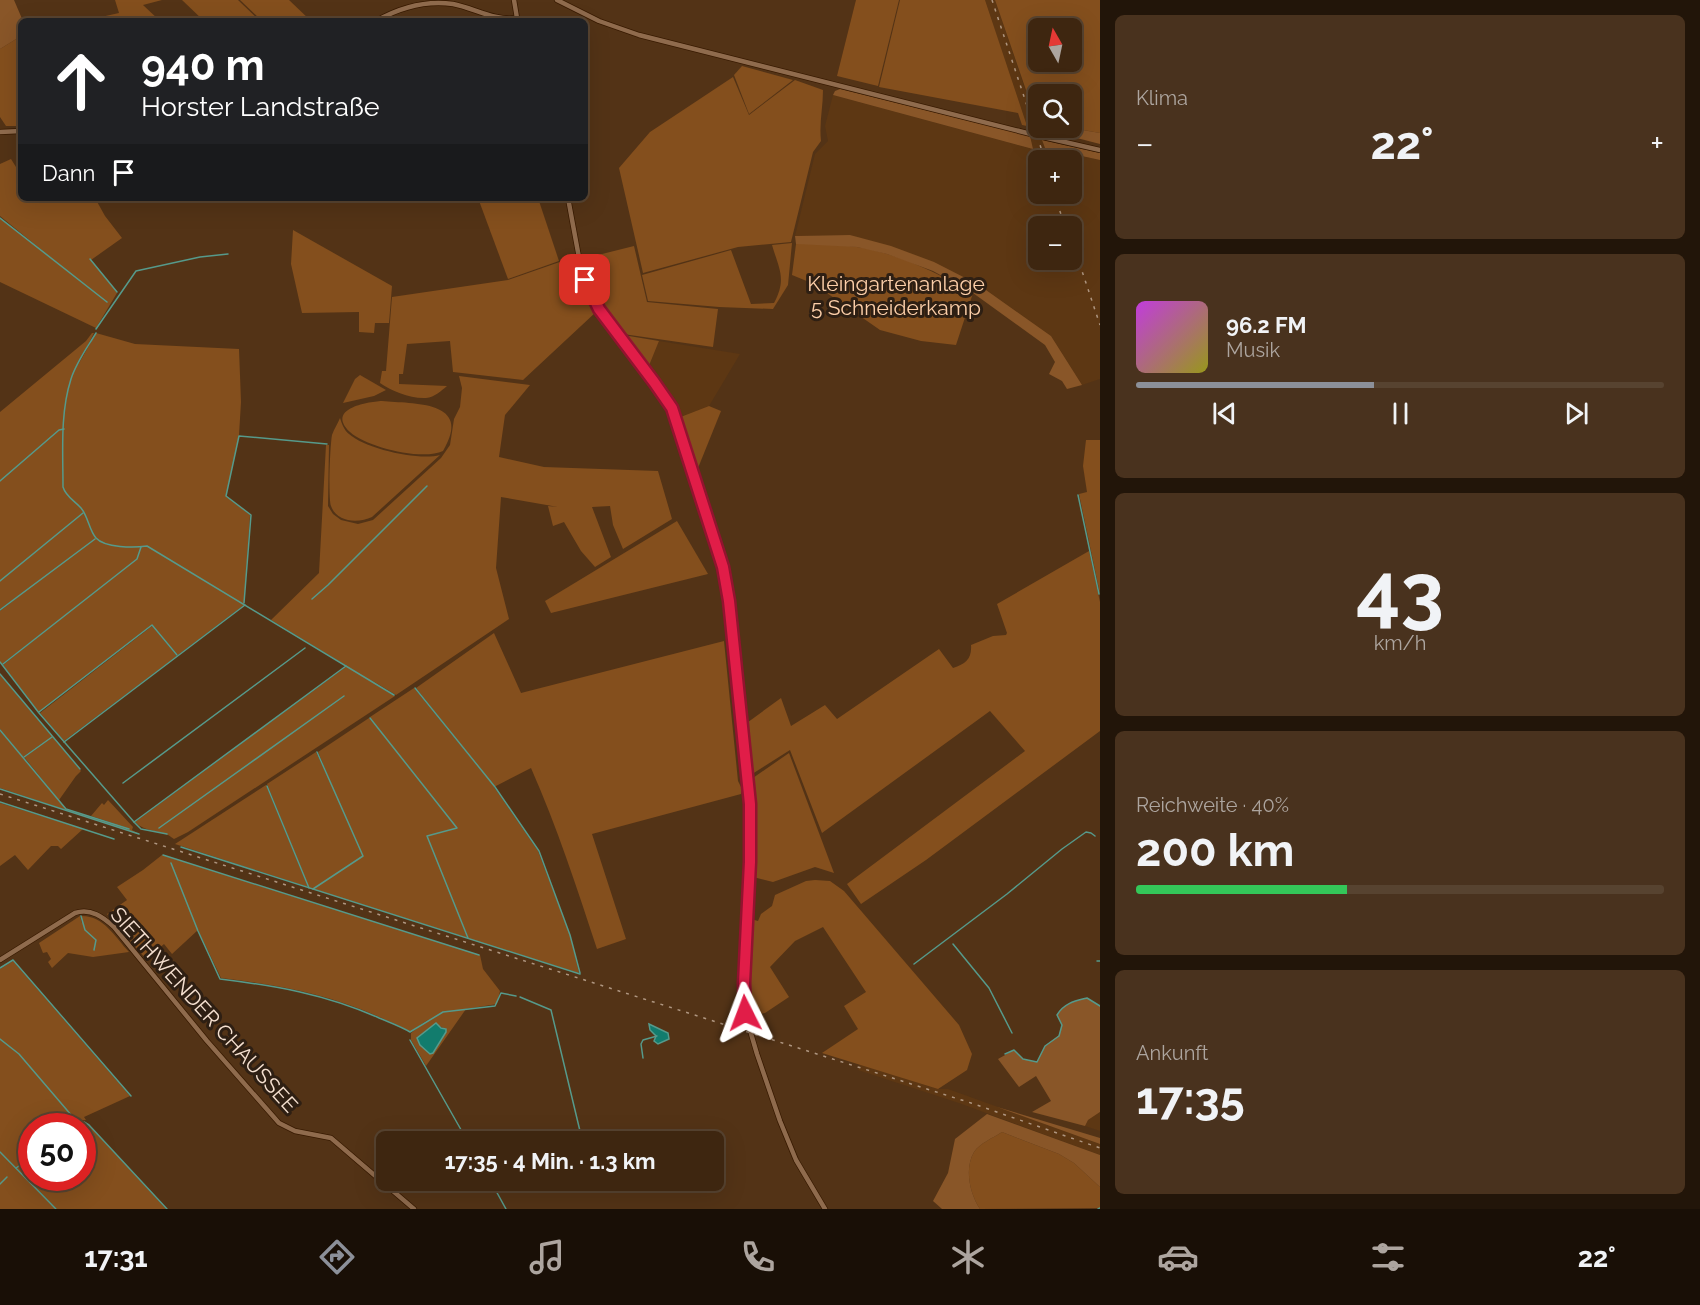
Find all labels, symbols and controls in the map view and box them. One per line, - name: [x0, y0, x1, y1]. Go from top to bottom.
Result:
- north arrow: [1028, 18, 1082, 72]
- map controls: [1028, 18, 1082, 270]
- text: 940 m: [141, 41, 265, 90]
- icon: ahead: [42, 42, 120, 120]
- button: search: [1028, 84, 1082, 138]
- text: Klima: [1136, 86, 1188, 110]
- text: Horster Landstraße: [141, 91, 380, 122]
- text: 22°: [1370, 117, 1434, 170]
- text: −: [1136, 124, 1154, 163]
- text: +: [1650, 124, 1664, 163]
- button: +: [1028, 150, 1082, 204]
- icon: arrive: [107, 156, 140, 189]
- text: Dann: [42, 160, 95, 186]
- button: −: [1028, 216, 1082, 270]
- pin: [559, 254, 610, 305]
- icon: arrive: [568, 263, 601, 296]
- park label: Kleingartenanlage 5 Schneiderkamp: [807, 271, 985, 320]
- text: 96.2 FM: [1226, 312, 1307, 338]
- text: Musik: [1226, 338, 1280, 362]
- icon: previous: [1208, 397, 1241, 430]
- icon: pause: [1384, 397, 1417, 430]
- icon: next: [1560, 397, 1593, 430]
- text: 43: [1356, 546, 1444, 637]
- text: km/h: [1374, 631, 1426, 655]
- text: Reichweite · 40%: [1136, 793, 1289, 817]
- text: 200 km: [1136, 824, 1294, 877]
- street label: SIETHWENDER CHAUSSEE: [106, 902, 303, 1117]
- position arrow: [713, 981, 777, 1045]
- text: Ankunft: [1136, 1041, 1209, 1065]
- text: 17:35: [1136, 1072, 1245, 1125]
- speed limit sign: 50: [18, 1113, 96, 1191]
- text: 17:35 · 4 Min. · 1.3 km: [445, 1148, 655, 1174]
- icon: directions: [316, 1236, 358, 1278]
- icon: music: [526, 1236, 568, 1278]
- icon: phone: [737, 1236, 779, 1278]
- icon: climate: [947, 1236, 989, 1278]
- icon: car: [1157, 1236, 1199, 1278]
- icon: filters: [1367, 1236, 1409, 1278]
- text: 17:31: [84, 1242, 148, 1273]
- text: 22°: [1578, 1242, 1616, 1273]

